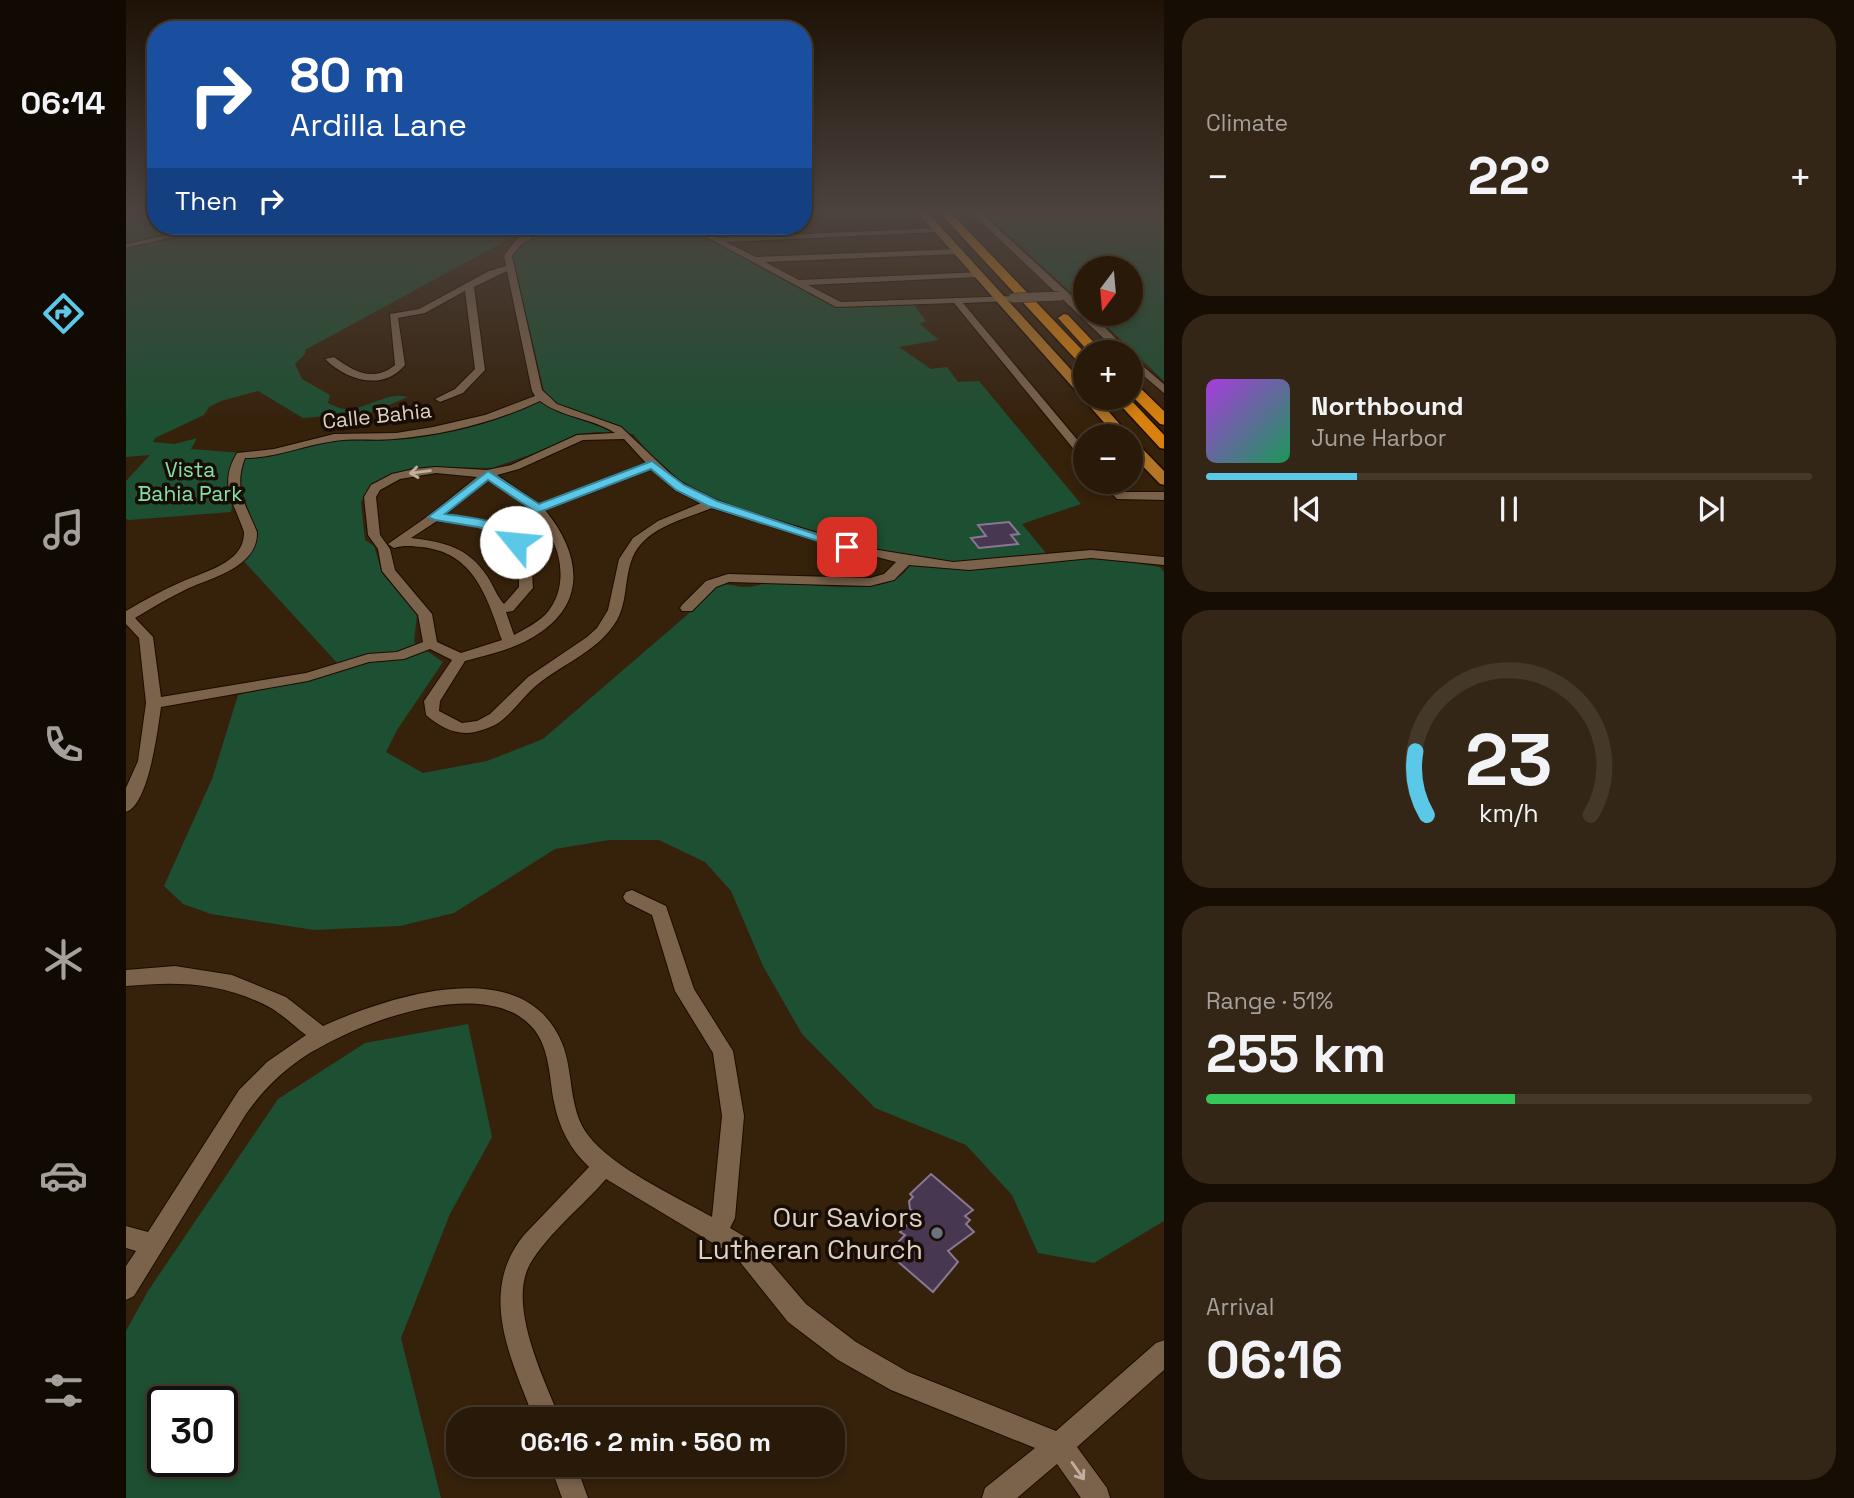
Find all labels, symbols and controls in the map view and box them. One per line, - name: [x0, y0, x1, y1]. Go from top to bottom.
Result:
- text: 80 m: [290, 44, 405, 106]
- icon: right: [175, 49, 266, 140]
- text: 06:14: [21, 83, 105, 123]
- text: Ardilla Lane: [290, 105, 467, 145]
- text: Climate: [1206, 108, 1288, 138]
- text: 22°: [1468, 143, 1550, 209]
- text: −: [1206, 153, 1230, 201]
- text: +: [1788, 153, 1812, 201]
- icon: right: [252, 182, 290, 220]
- text: Then: [175, 184, 238, 218]
- north arrow: [1073, 256, 1143, 326]
- map controls: [1073, 256, 1143, 494]
- icon: directions: [39, 289, 88, 338]
- button: +: [1073, 340, 1143, 410]
- text: Northbound: [1311, 389, 1464, 423]
- street label: Calle Bahia: [321, 396, 433, 435]
- text: June Harbor: [1311, 423, 1446, 453]
- button: −: [1073, 424, 1143, 494]
- park label: Vista Bahia Park: [137, 456, 243, 507]
- one-way arrow: [409, 465, 431, 478]
- icon: previous: [1288, 490, 1326, 528]
- icon: pause: [1490, 490, 1528, 528]
- icon: next: [1692, 490, 1730, 528]
- icon: music: [39, 505, 88, 554]
- position arrow: [479, 505, 553, 579]
- pin: [817, 517, 877, 577]
- icon: arrive: [828, 528, 866, 566]
- text: 23: [1465, 713, 1553, 806]
- icon: phone: [39, 720, 88, 769]
- text: km/h: [1479, 797, 1539, 829]
- icon: climate: [39, 935, 88, 984]
- text: Range · 51%: [1206, 986, 1333, 1016]
- text: 255 km: [1206, 1021, 1386, 1087]
- icon: car: [39, 1151, 88, 1200]
- place label: Our Saviors Lutheran Church: [698, 1199, 923, 1267]
- marker: Our Saviors Lutheran Church: [929, 1225, 945, 1241]
- text: Arrival: [1206, 1292, 1274, 1322]
- text: 06:16: [1206, 1327, 1343, 1393]
- icon: filters: [39, 1366, 88, 1415]
- speed limit sign: 30: [147, 1386, 238, 1477]
- text: 06:16 · 2 min · 560 m: [520, 1425, 771, 1459]
- one-way arrow: [1071, 1461, 1085, 1480]

